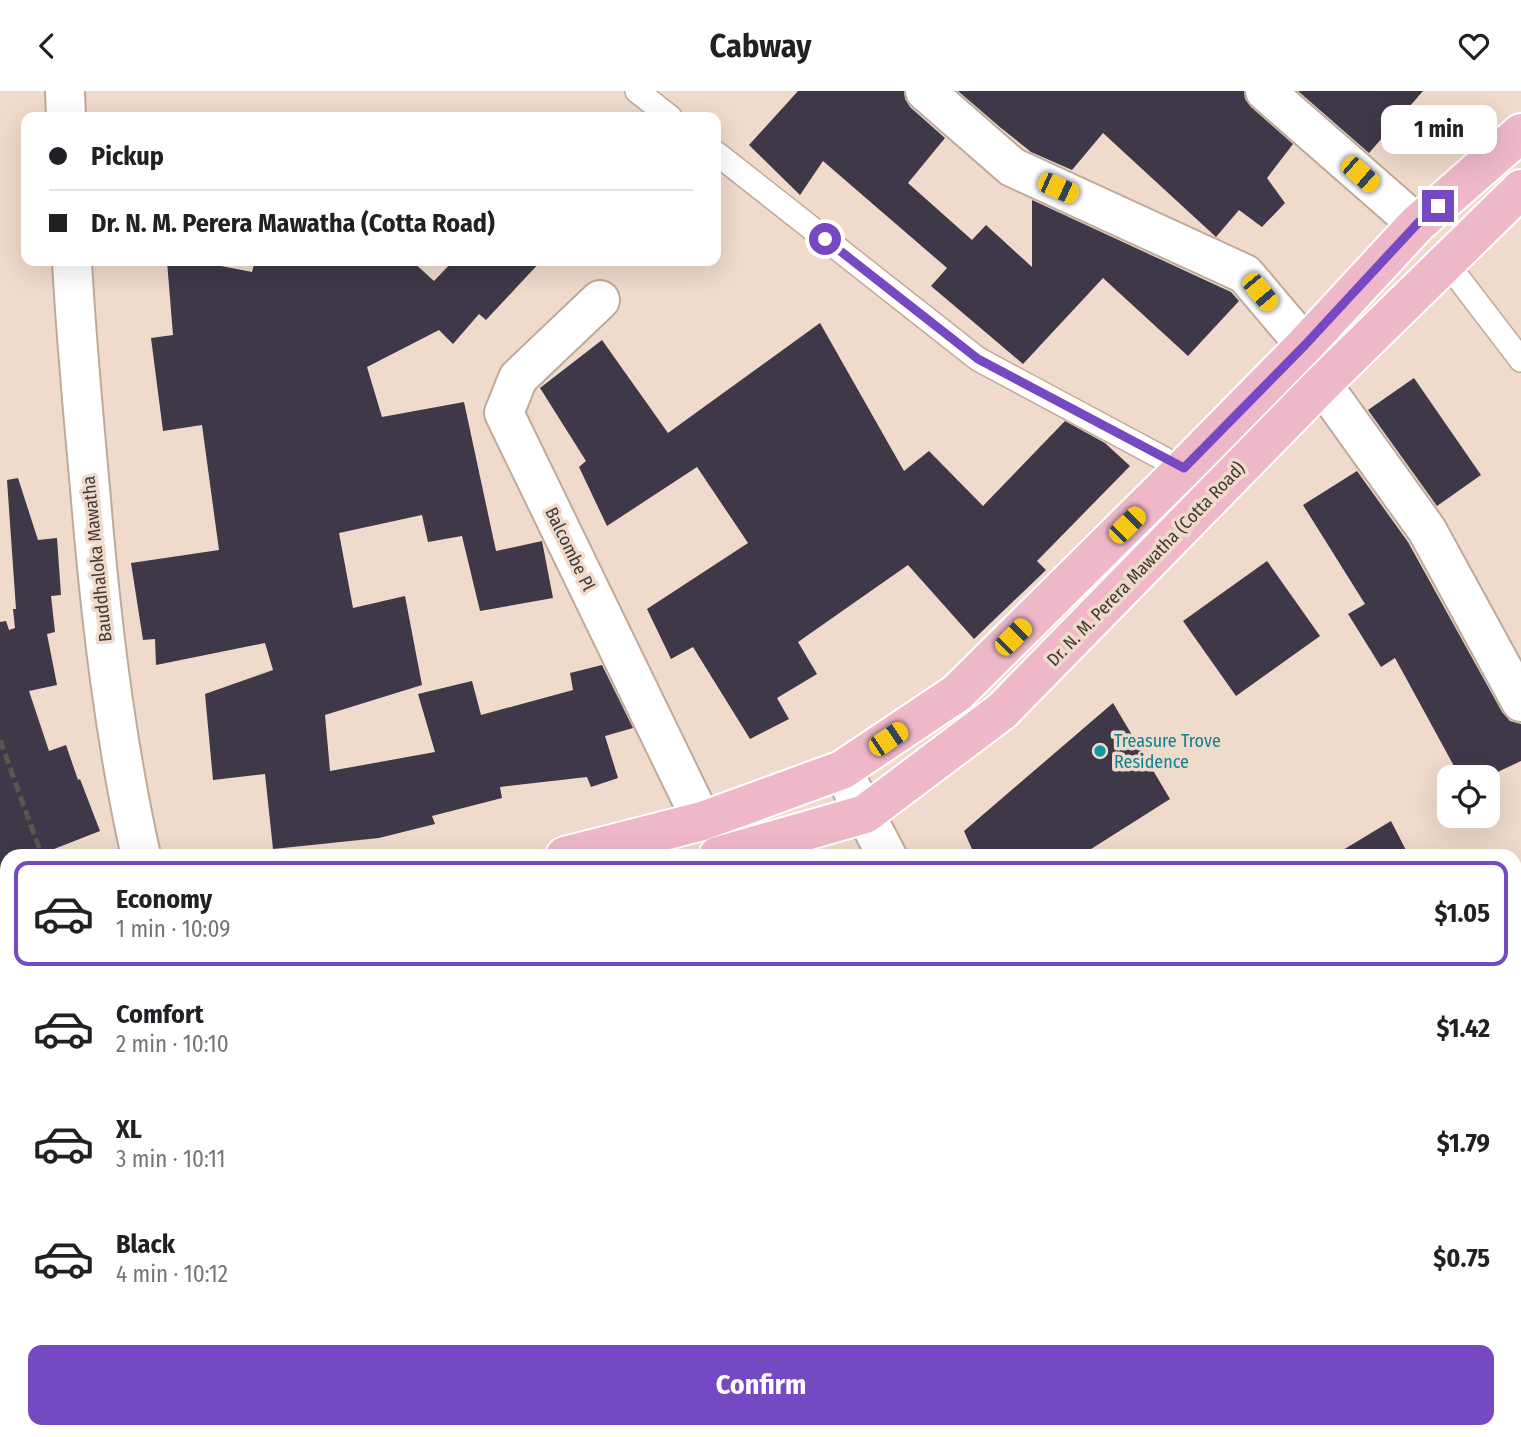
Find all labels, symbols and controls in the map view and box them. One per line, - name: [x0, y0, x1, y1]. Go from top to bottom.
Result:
- icon: back: [28, 27, 66, 65]
- text: Cabway: [710, 27, 811, 65]
- icon: heart: [1455, 27, 1493, 65]
- callout: 1 min: [1380, 104, 1496, 153]
- text: 1 min: [1414, 115, 1464, 143]
- text: Pickup: [91, 141, 164, 172]
- car: [1338, 152, 1383, 196]
- car: [1035, 170, 1082, 206]
- route end: [1422, 190, 1454, 222]
- text: Dr. N. M. Perera Mawatha (Cotta Road): [91, 208, 495, 239]
- route start: [809, 223, 841, 255]
- car: [1239, 269, 1282, 315]
- street label: Dr. N. M. Perera Mawatha (Cotta Road): [1042, 457, 1250, 671]
- street label: Bauddhaloka Mawatha: [77, 475, 117, 643]
- car: [1105, 503, 1150, 547]
- street label: Balcombe Pl: [540, 504, 600, 595]
- car: [991, 615, 1036, 659]
- car: [865, 719, 912, 759]
- place label: Treasure Trove Residence: [1114, 730, 1221, 773]
- marker: Treasure Trove Residence: [1092, 743, 1108, 759]
- map controls: [1437, 765, 1500, 828]
- button: locate: [1437, 765, 1500, 828]
- icon: car: [32, 882, 95, 945]
- text: Economy: [116, 884, 212, 915]
- text: $1.05: [1434, 898, 1490, 929]
- text: 1 min · 10:09: [116, 915, 230, 943]
- icon: car: [32, 997, 95, 1060]
- text: Comfort: [116, 999, 204, 1030]
- text: $1.42: [1436, 1013, 1490, 1044]
- text: 2 min · 10:10: [116, 1030, 229, 1058]
- icon: car: [32, 1112, 95, 1175]
- text: XL: [116, 1114, 142, 1145]
- text: $1.79: [1437, 1128, 1490, 1159]
- text: 3 min · 10:11: [116, 1145, 226, 1173]
- icon: car: [32, 1227, 95, 1290]
- text: Black: [116, 1229, 175, 1260]
- text: $0.75: [1433, 1243, 1490, 1274]
- text: 4 min · 10:12: [116, 1260, 228, 1288]
- button: Confirm: [28, 1345, 1494, 1425]

